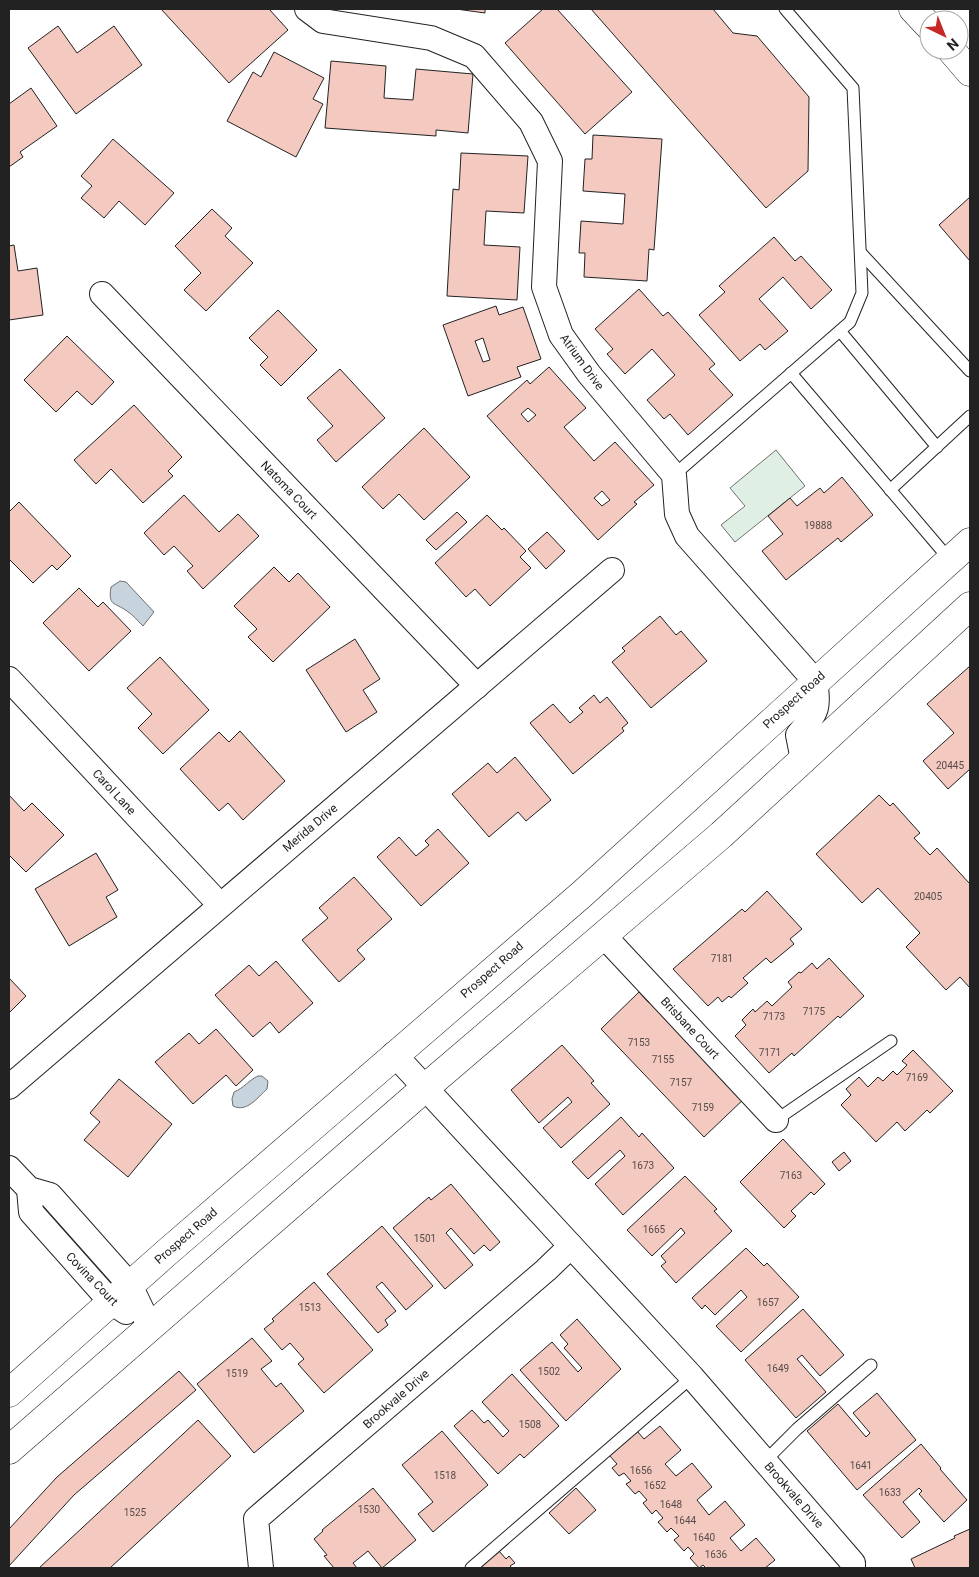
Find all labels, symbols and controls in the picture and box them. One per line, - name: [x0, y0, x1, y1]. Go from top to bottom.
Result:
- north arrow: [919, 10, 969, 60]
- text: N: [944, 35, 962, 54]
- street label: Atrium Drive: [557, 331, 607, 393]
- street label: Natoma Court: [258, 458, 320, 522]
- house number: 19888: [804, 520, 832, 531]
- street label: Prospect Road: [760, 669, 828, 731]
- house number: 20445: [936, 760, 964, 771]
- street label: Carol Lane: [89, 766, 139, 818]
- street label: Merida Drive: [280, 801, 340, 855]
- house number: 20405: [914, 891, 942, 902]
- street label: Prospect Road: [458, 939, 526, 1001]
- house number: 7181: [711, 953, 733, 964]
- street label: Brisbane Court: [658, 994, 722, 1062]
- house number: 7175: [803, 1006, 826, 1017]
- house number: 7173: [763, 1011, 785, 1022]
- house number: 7153: [628, 1037, 650, 1048]
- house number: 7171: [759, 1047, 781, 1058]
- house number: 7155: [652, 1054, 675, 1065]
- house number: 7169: [906, 1072, 928, 1083]
- house number: 7157: [670, 1077, 693, 1088]
- house number: 7159: [692, 1102, 714, 1113]
- house number: 1673: [632, 1160, 654, 1171]
- house number: 7163: [780, 1170, 802, 1181]
- street label: Prospect Road: [152, 1205, 220, 1267]
- house number: 1665: [643, 1224, 666, 1235]
- house number: 1501: [414, 1233, 436, 1244]
- street label: Covina Court: [63, 1249, 121, 1309]
- house number: 1657: [757, 1297, 780, 1308]
- house number: 1513: [299, 1302, 321, 1313]
- house number: 1649: [767, 1363, 789, 1374]
- house number: 1502: [538, 1366, 561, 1377]
- street label: Brookvale Drive: [360, 1367, 432, 1431]
- house number: 1519: [226, 1368, 248, 1379]
- house number: 1508: [519, 1419, 542, 1430]
- street label: Brookvale Drive: [762, 1459, 826, 1531]
- house number: 1641: [850, 1460, 872, 1471]
- house number: 1656: [630, 1465, 653, 1476]
- house number: 1518: [434, 1470, 457, 1481]
- house number: 1652: [644, 1480, 667, 1491]
- house number: 1633: [879, 1487, 901, 1498]
- house number: 1648: [660, 1499, 683, 1510]
- house number: 1530: [358, 1504, 381, 1515]
- house number: 1525: [124, 1507, 147, 1518]
- house number: 1644: [674, 1515, 697, 1526]
- house number: 1640: [693, 1532, 716, 1543]
- house number: 1636: [705, 1549, 728, 1560]

